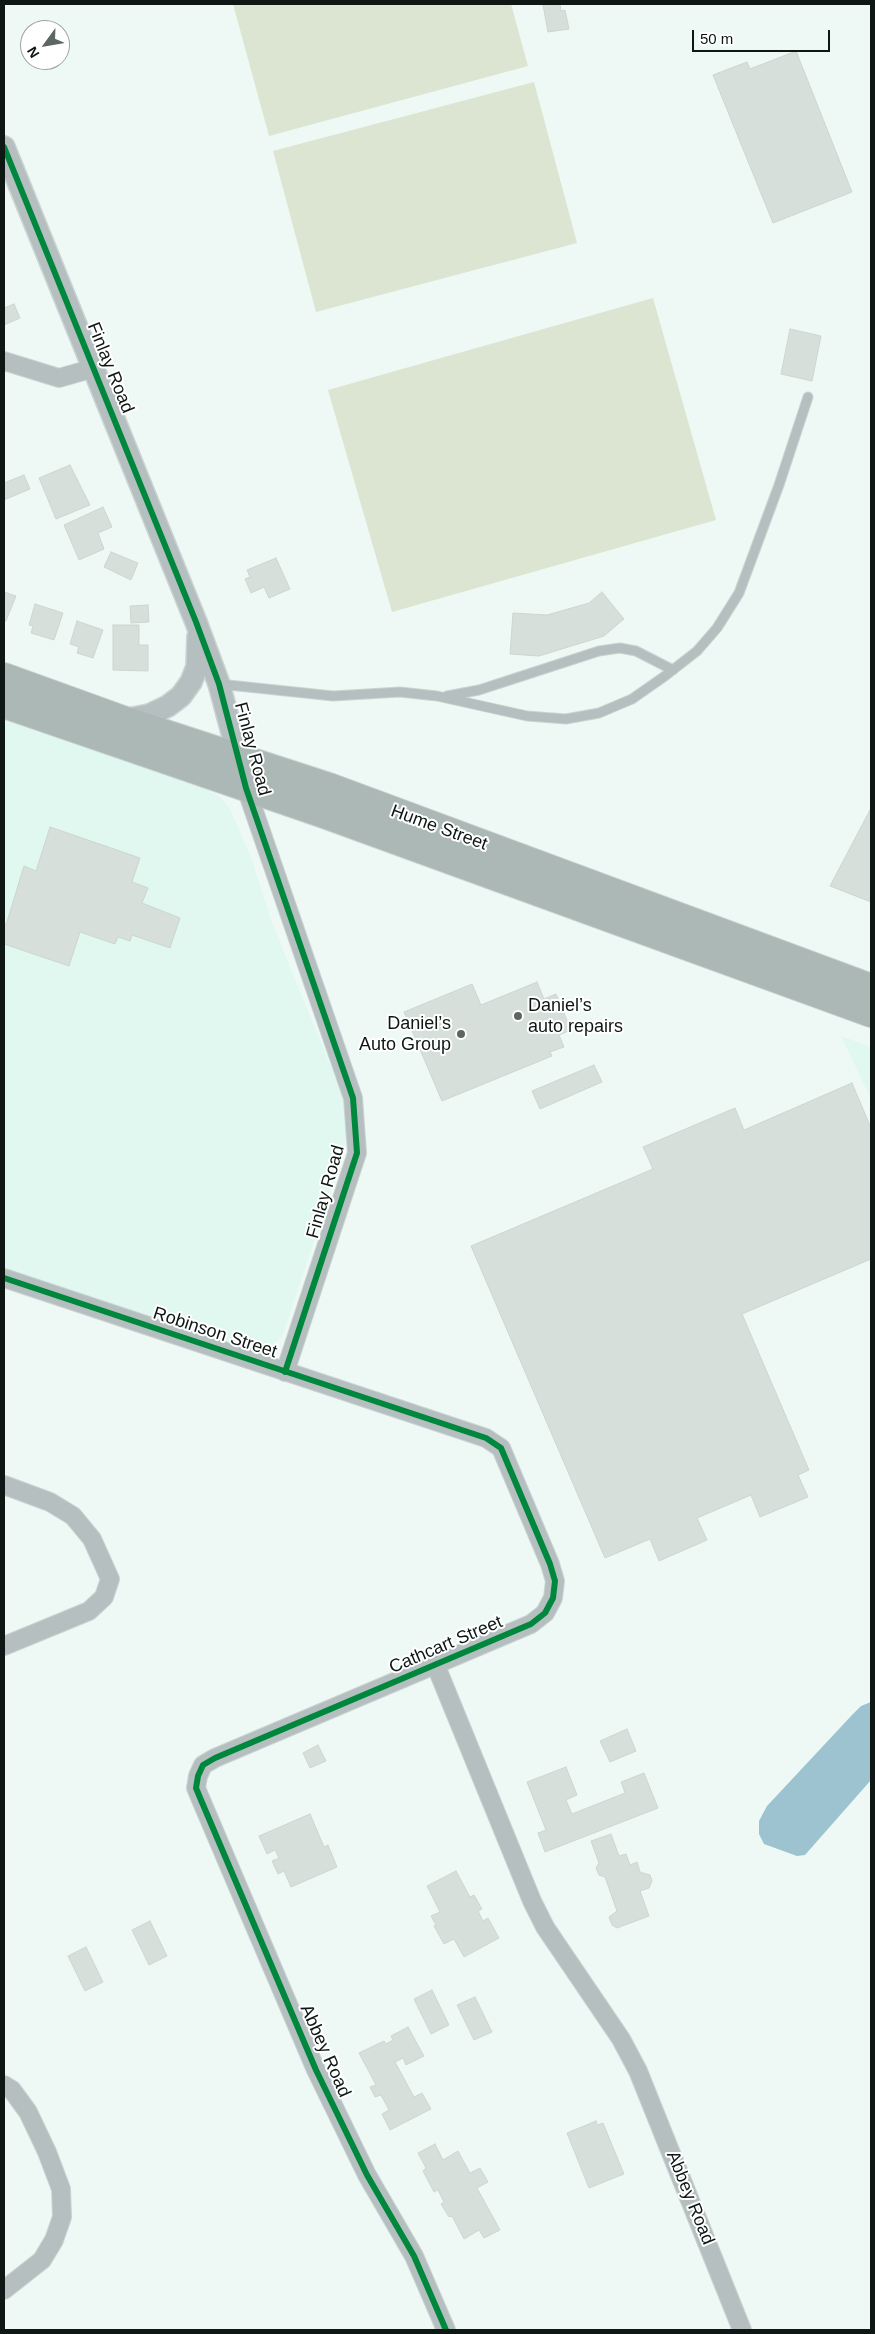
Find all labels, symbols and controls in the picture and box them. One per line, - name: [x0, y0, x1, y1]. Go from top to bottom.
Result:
- north arrow: [20, 20, 70, 70]
- scale bar: [695, 20, 832, 52]
- text: 50 m: [700, 30, 733, 47]
- text: N: [24, 44, 43, 61]
- street label: Finlay Road: [82, 319, 138, 417]
- street label: Finlay Road: [229, 700, 275, 798]
- street label: Hume Street: [388, 801, 490, 855]
- place label: Daniel’s auto repairs: [528, 995, 623, 1038]
- marker: Daniel’s auto repairs: [512, 1010, 524, 1022]
- place label: Daniel’s Auto Group: [359, 1013, 451, 1056]
- marker: Daniel’s Auto Group: [455, 1028, 467, 1040]
- street label: Finlay Road: [302, 1143, 350, 1241]
- street label: Robinson Street: [150, 1303, 280, 1363]
- street label: Cathcart Street: [386, 1611, 506, 1679]
- street label: Abbey Road: [295, 2001, 355, 2101]
- street label: Abbey Road: [661, 2148, 719, 2248]

